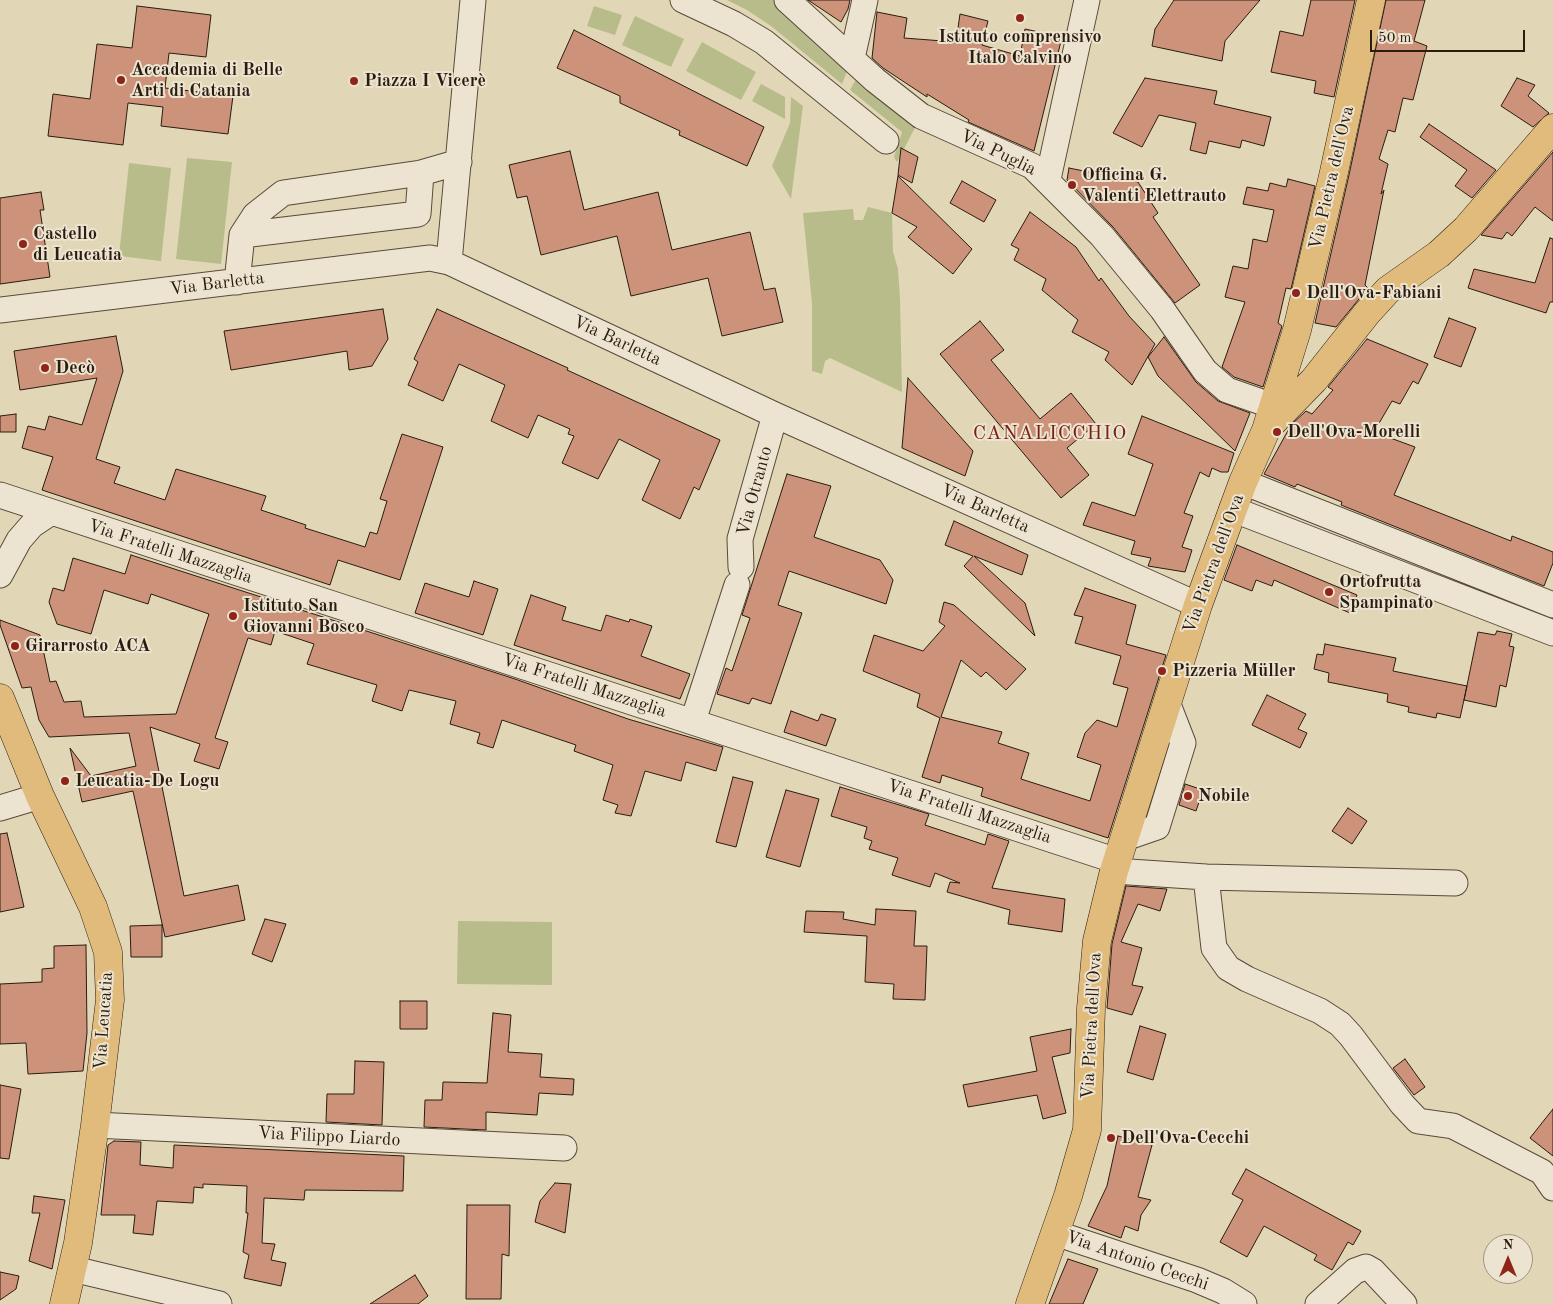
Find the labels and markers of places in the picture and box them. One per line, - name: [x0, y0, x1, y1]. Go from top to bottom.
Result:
- marker: Istituto comprensivo Italo Calvino: [1014, 12, 1026, 24]
- place label: Istituto comprensivo Italo Calvino: [938, 26, 1102, 68]
- place label: Accademia di Belle Arti di Catania: [131, 59, 283, 102]
- place label: Piazza I Vicerè: [364, 70, 486, 92]
- marker: Accademia di Belle Arti di Catania: [115, 74, 127, 86]
- marker: Piazza I Vicerè: [348, 75, 360, 87]
- place label: Officina G. Valenti Elettrauto: [1082, 164, 1226, 206]
- marker: Officina G. Valenti Elettrauto: [1066, 179, 1078, 191]
- place label: Castello di Leucatia: [33, 223, 122, 266]
- marker: Castello di Leucatia: [17, 238, 29, 250]
- place label: Dell'Ova-Fabiani: [1306, 282, 1441, 304]
- marker: Dell'Ova-Fabiani: [1290, 287, 1302, 299]
- place label: Decò: [55, 357, 95, 379]
- marker: Decò: [39, 362, 51, 374]
- place label: Dell'Ova-Morelli: [1287, 421, 1420, 443]
- marker: Dell'Ova-Morelli: [1271, 426, 1283, 438]
- place label: Ortofrutta Spampinato: [1339, 571, 1433, 614]
- marker: Ortofrutta Spampinato: [1323, 586, 1335, 598]
- place label: Istituto San Giovanni Bosco: [243, 595, 365, 638]
- marker: Istituto San Giovanni Bosco: [227, 610, 239, 622]
- place label: Girarrosto ACA: [25, 635, 150, 657]
- marker: Girarrosto ACA: [9, 640, 21, 652]
- place label: Pizzeria Müller: [1172, 660, 1296, 682]
- marker: Pizzeria Müller: [1156, 665, 1168, 677]
- place label: Leucatia-De Logu: [75, 770, 219, 792]
- marker: Leucatia-De Logu: [59, 775, 71, 787]
- place label: Nobile: [1198, 785, 1250, 807]
- marker: Nobile: [1182, 790, 1194, 802]
- place label: Dell'Ova-Cecchi: [1121, 1127, 1249, 1149]
- marker: Dell'Ova-Cecchi: [1105, 1132, 1117, 1144]

